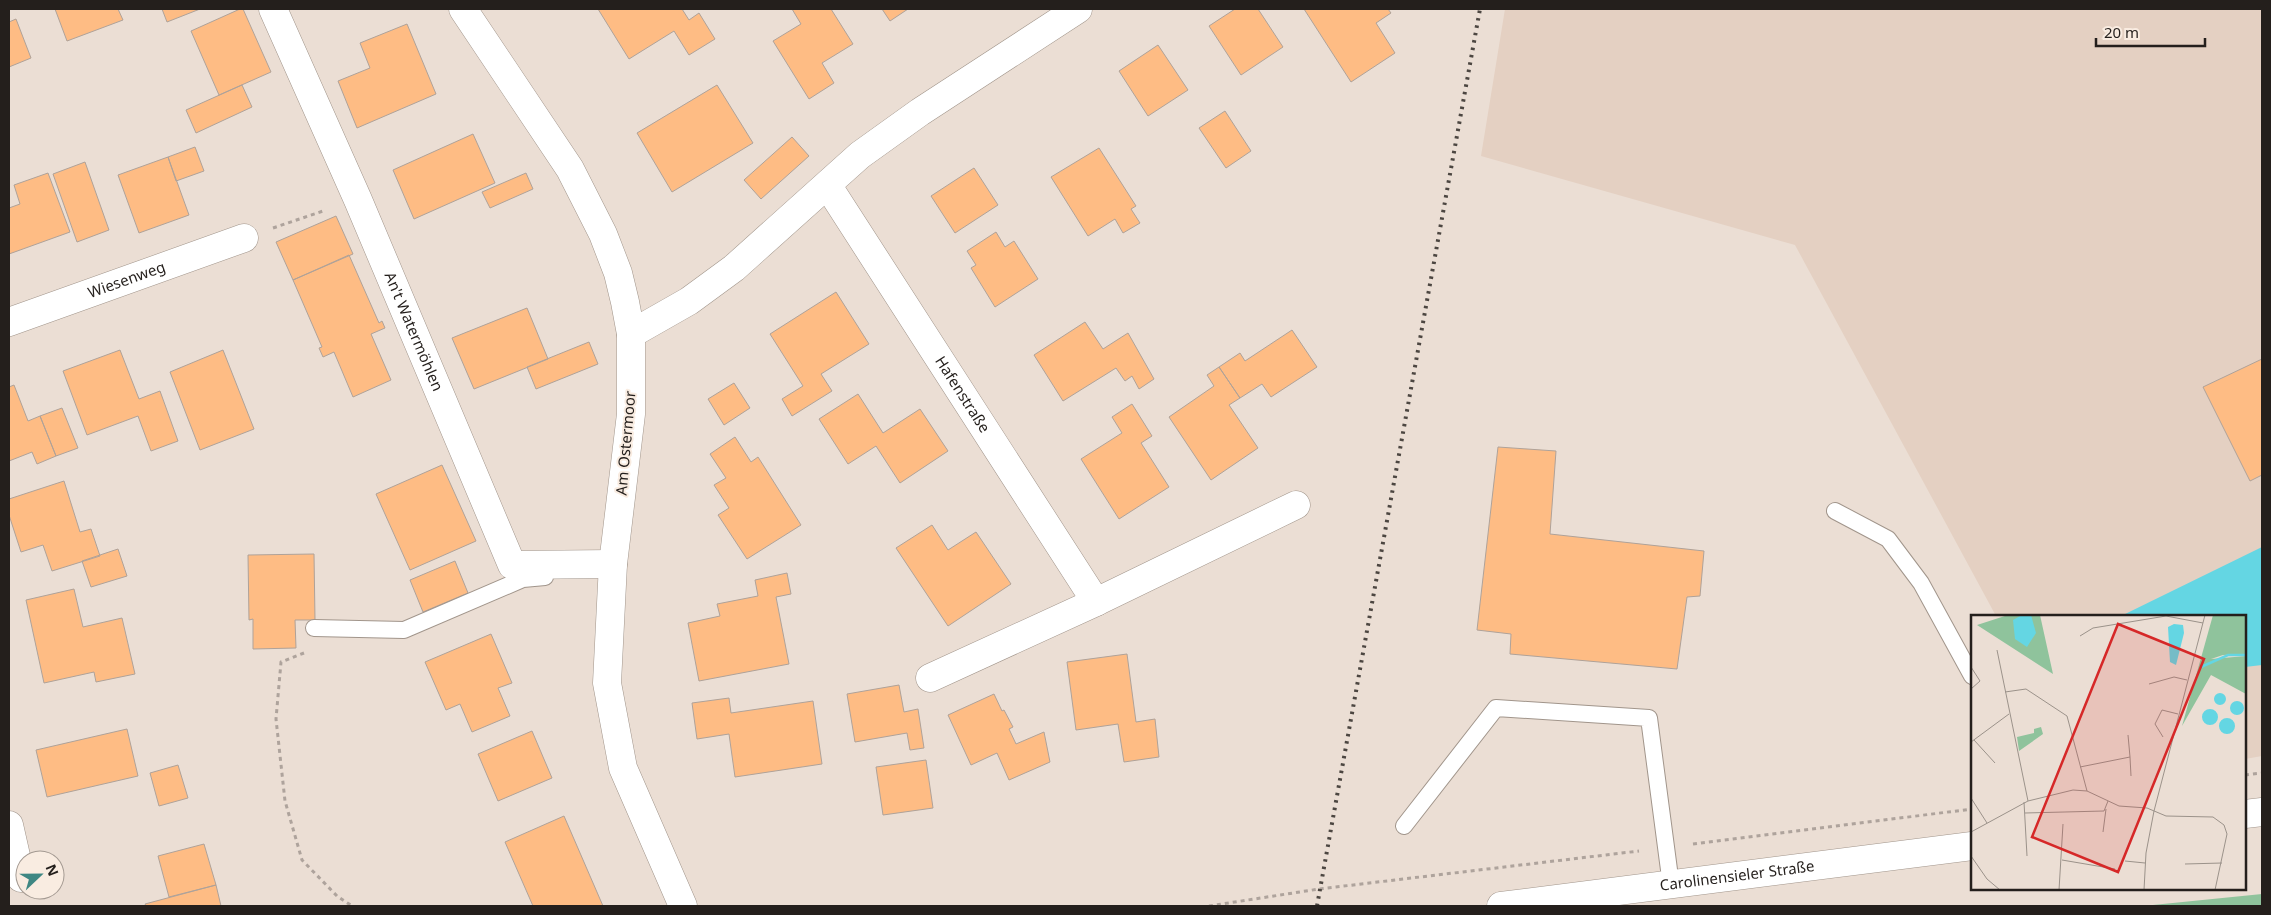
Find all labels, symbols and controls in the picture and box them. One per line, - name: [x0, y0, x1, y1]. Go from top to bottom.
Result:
- scale bar: [2096, 15, 2205, 47]
- text: 20 m: [2104, 22, 2139, 42]
- street label: Wiesenweg: [85, 256, 168, 302]
- street label: An't Watermöhlen: [380, 269, 449, 394]
- street label: Hafenstraße: [931, 352, 995, 436]
- street label: Am Ostermoor: [610, 390, 640, 496]
- inset map: [1971, 615, 2246, 890]
- north arrow: [15, 850, 65, 900]
- street label: Carolinensieler Straße: [1659, 855, 1815, 895]
- text: N: [42, 861, 63, 879]

